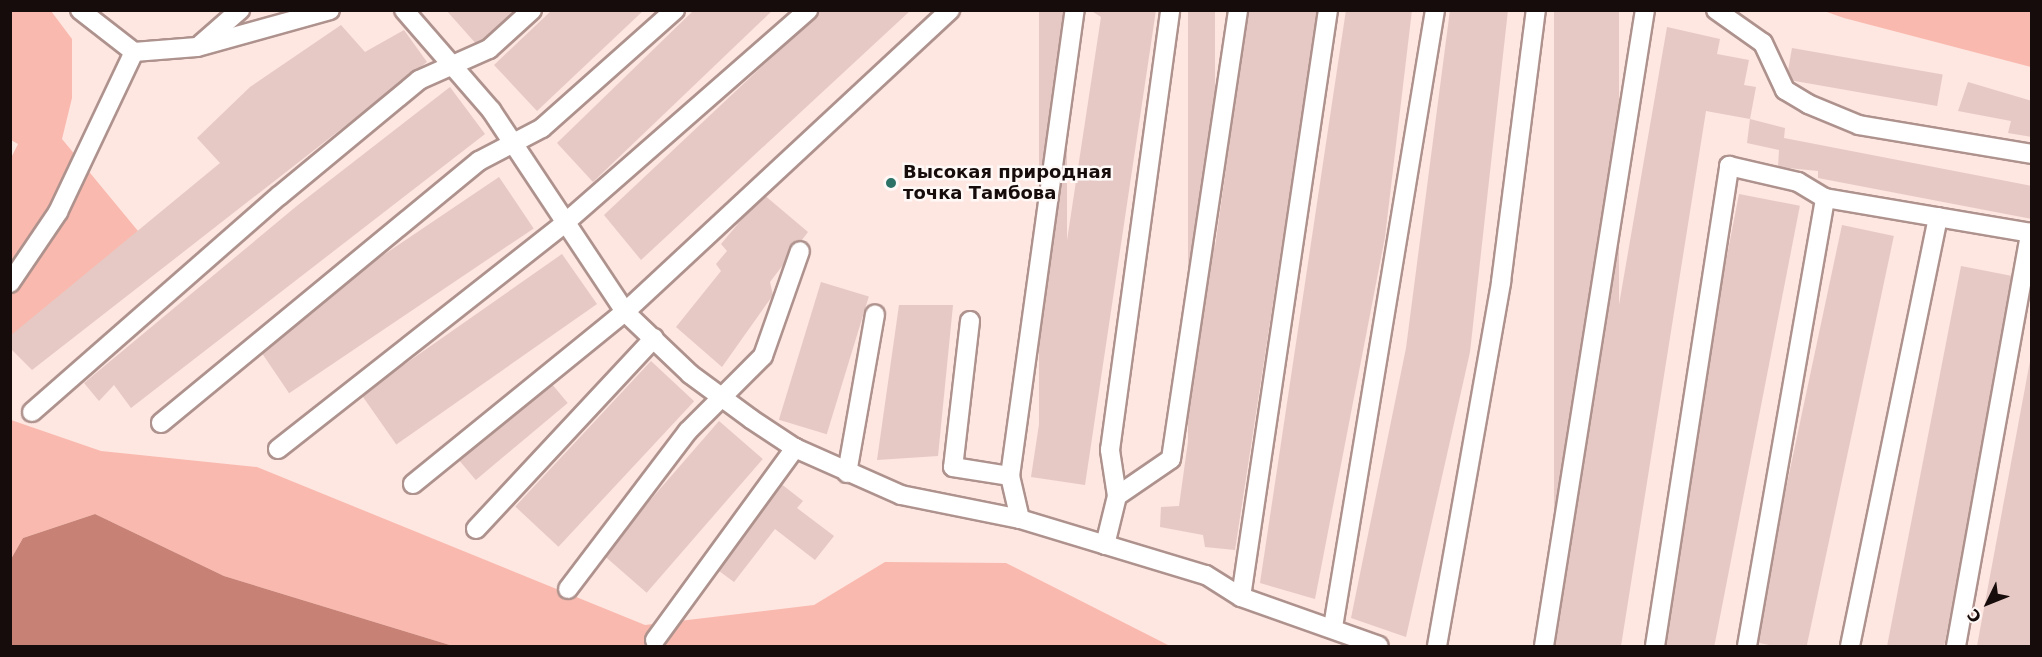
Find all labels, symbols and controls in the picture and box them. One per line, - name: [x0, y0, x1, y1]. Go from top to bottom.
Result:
- place label: Высокая природная точка Тамбова: [903, 162, 1112, 204]
- marker: Высокая природная точка Тамбова: [884, 176, 898, 190]
- north arrow: [1958, 573, 2018, 633]
- text: С: [1964, 605, 1985, 626]

